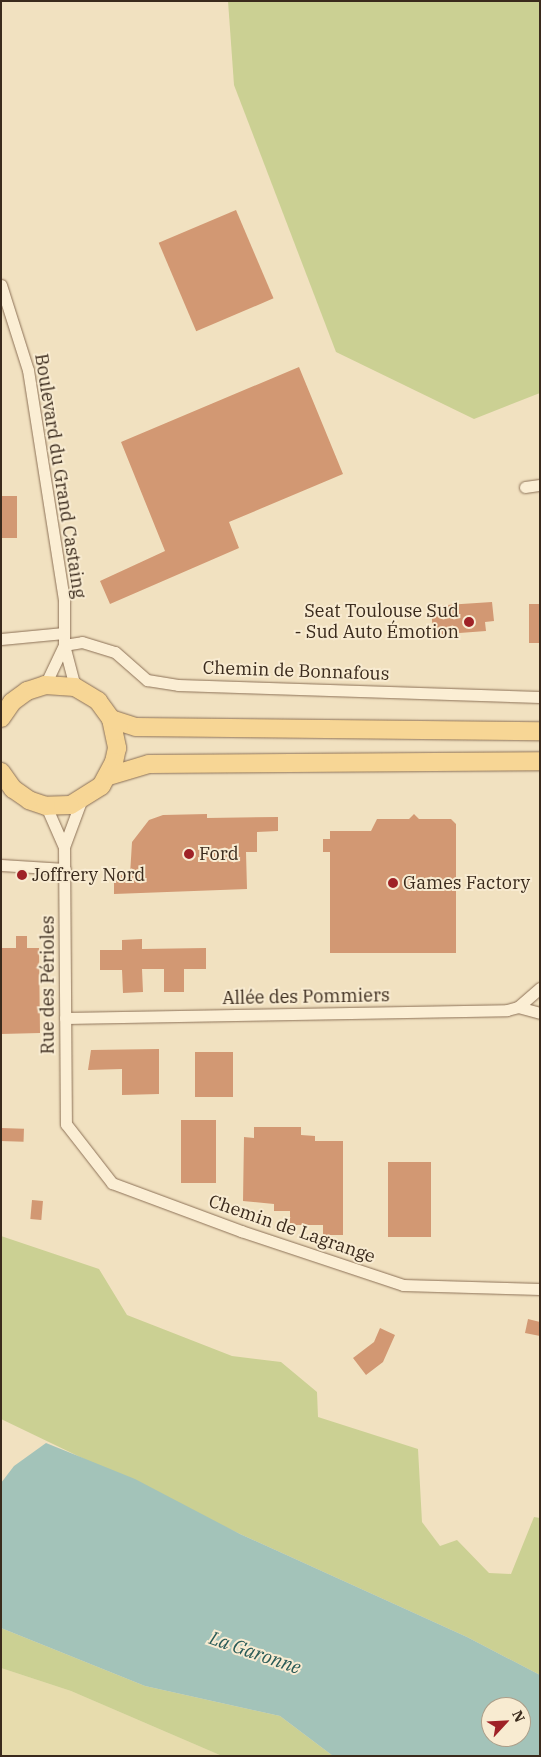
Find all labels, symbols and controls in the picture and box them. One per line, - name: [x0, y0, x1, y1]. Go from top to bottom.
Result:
- street label: Boulevard du Grand Castaing: [30, 352, 90, 600]
- place label: Seat Toulouse Sud - Sud Auto Émotion: [295, 601, 459, 644]
- marker: Seat Toulouse Sud - Sud Auto Émotion: [463, 616, 475, 628]
- street label: Chemin de Bonnafous: [202, 657, 390, 685]
- place label: Ford: [199, 843, 239, 865]
- marker: Ford: [183, 848, 195, 860]
- place label: Joffrery Nord: [32, 864, 145, 886]
- marker: Joffrery Nord: [16, 869, 28, 881]
- place label: Games Factory: [403, 872, 530, 894]
- marker: Games Factory: [387, 877, 399, 889]
- street label: Rue des Périoles: [37, 916, 59, 1054]
- street label: Allée des Pommiers: [222, 985, 390, 1009]
- street label: Chemin de Lagrange: [206, 1190, 378, 1268]
- water label: La Garonne: [206, 1627, 304, 1679]
- north arrow: [481, 1697, 531, 1747]
- text: N: [508, 1707, 529, 1725]

